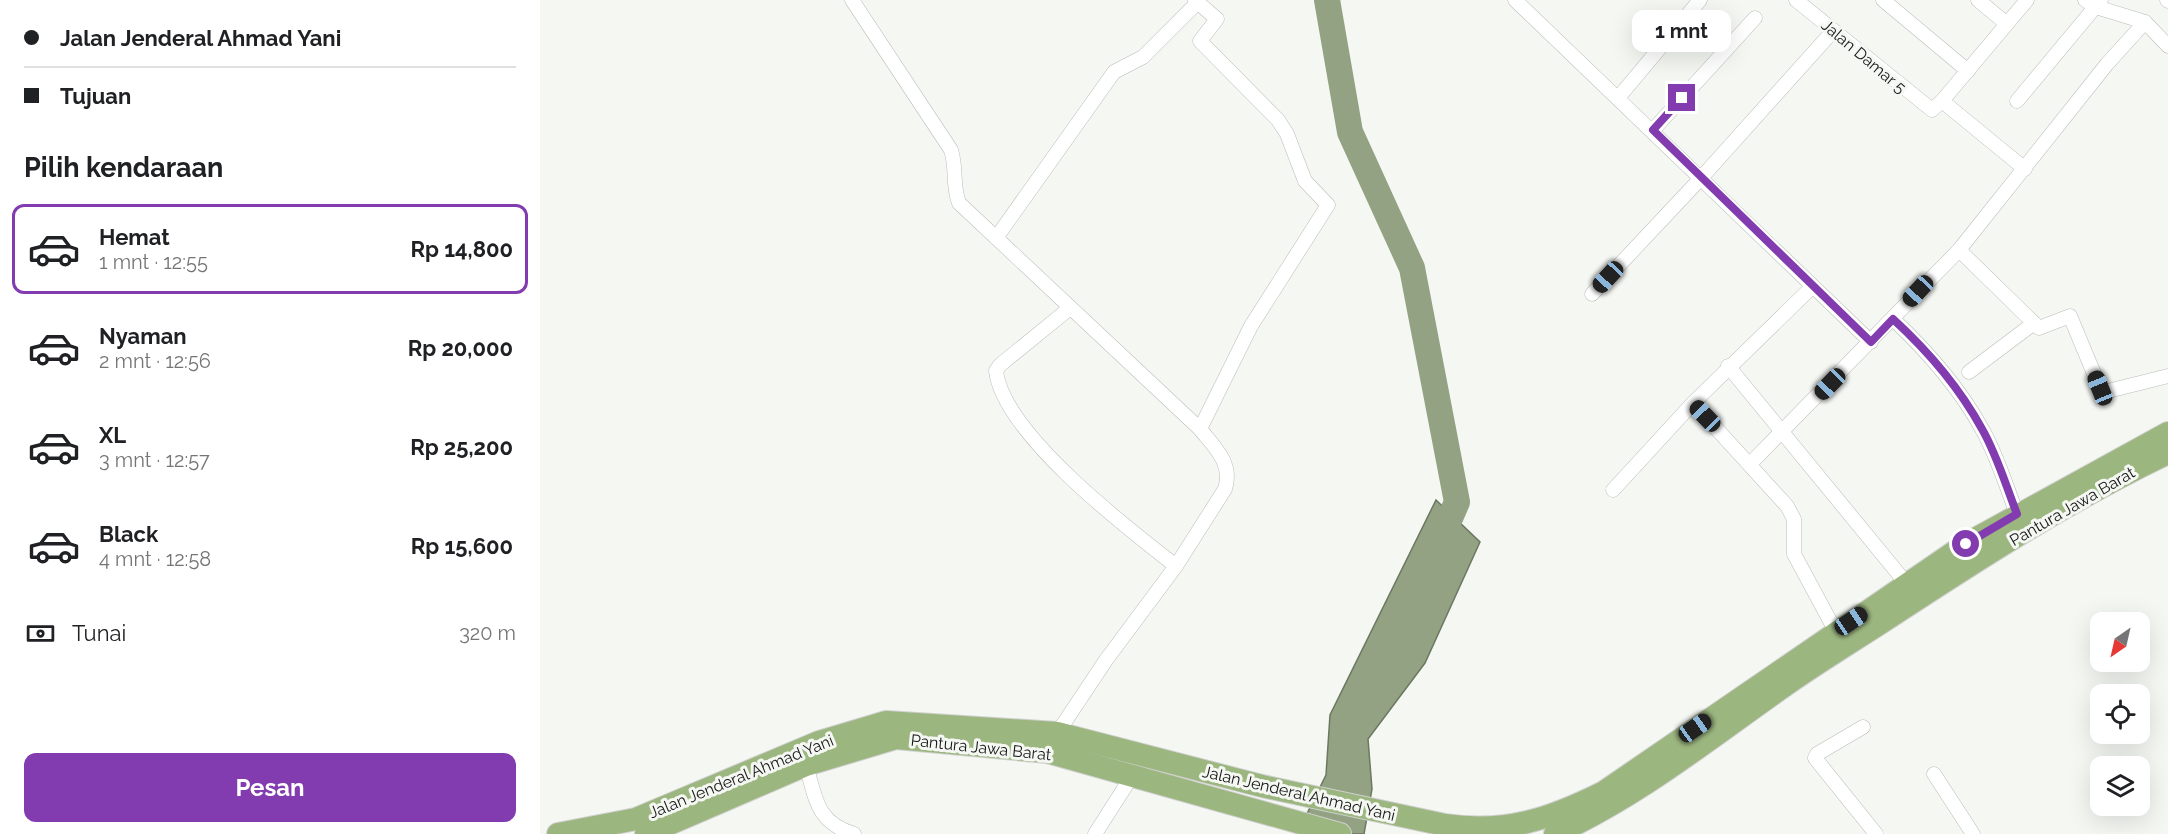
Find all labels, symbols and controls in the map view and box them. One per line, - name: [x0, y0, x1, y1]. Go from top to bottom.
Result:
- callout: 1 mnt: [1632, 11, 1732, 53]
- street label: Jalan Damar 5: [1818, 16, 1910, 97]
- text: 1 mnt: [1655, 19, 1708, 43]
- text: Jalan Jenderal Ahmad Yani: [60, 25, 341, 51]
- text: Tujuan: [60, 83, 131, 109]
- route end: [1668, 84, 1695, 111]
- text: Pilih kendaraan: [24, 152, 223, 183]
- icon: car: [27, 222, 81, 276]
- text: Hemat: [99, 224, 170, 250]
- text: Rp 14,800: [410, 236, 513, 262]
- text: 1 mnt · 12:55: [99, 250, 208, 274]
- car: [1589, 258, 1627, 296]
- car: [1899, 272, 1937, 310]
- icon: car: [27, 321, 81, 375]
- text: Nyaman: [99, 323, 187, 349]
- text: Rp 20,000: [408, 335, 513, 361]
- text: 2 mnt · 12:56: [99, 349, 211, 373]
- car: [1811, 365, 1849, 403]
- car: [2085, 368, 2115, 408]
- car: [1686, 397, 1724, 435]
- icon: car: [27, 420, 81, 474]
- text: XL: [99, 422, 126, 448]
- text: Rp 25,200: [410, 434, 513, 460]
- text: 3 mnt · 12:57: [99, 448, 210, 472]
- street label: Pantura Jawa Barat: [2006, 463, 2139, 550]
- icon: car: [27, 519, 81, 573]
- text: Black: [99, 521, 158, 547]
- route start: [1952, 530, 1979, 557]
- text: Rp 15,600: [411, 533, 513, 559]
- text: 4 mnt · 12:58: [99, 547, 211, 571]
- car: [1831, 603, 1871, 639]
- north arrow: [2090, 612, 2150, 672]
- map controls: [2090, 612, 2150, 816]
- icon: cash: [24, 617, 57, 650]
- text: Tunai: [72, 620, 126, 646]
- text: 320 m: [459, 621, 516, 645]
- button: locate: [2090, 684, 2150, 744]
- car: [1675, 710, 1715, 746]
- street label: Jalan Jenderal Ahmad Yani: [646, 731, 836, 822]
- street label: Pantura Jawa Barat: [910, 731, 1053, 764]
- button: Pesan: [24, 753, 516, 822]
- button: layers: [2090, 756, 2150, 816]
- street label: Jalan Jenderal Ahmad Yani: [1201, 762, 1397, 825]

